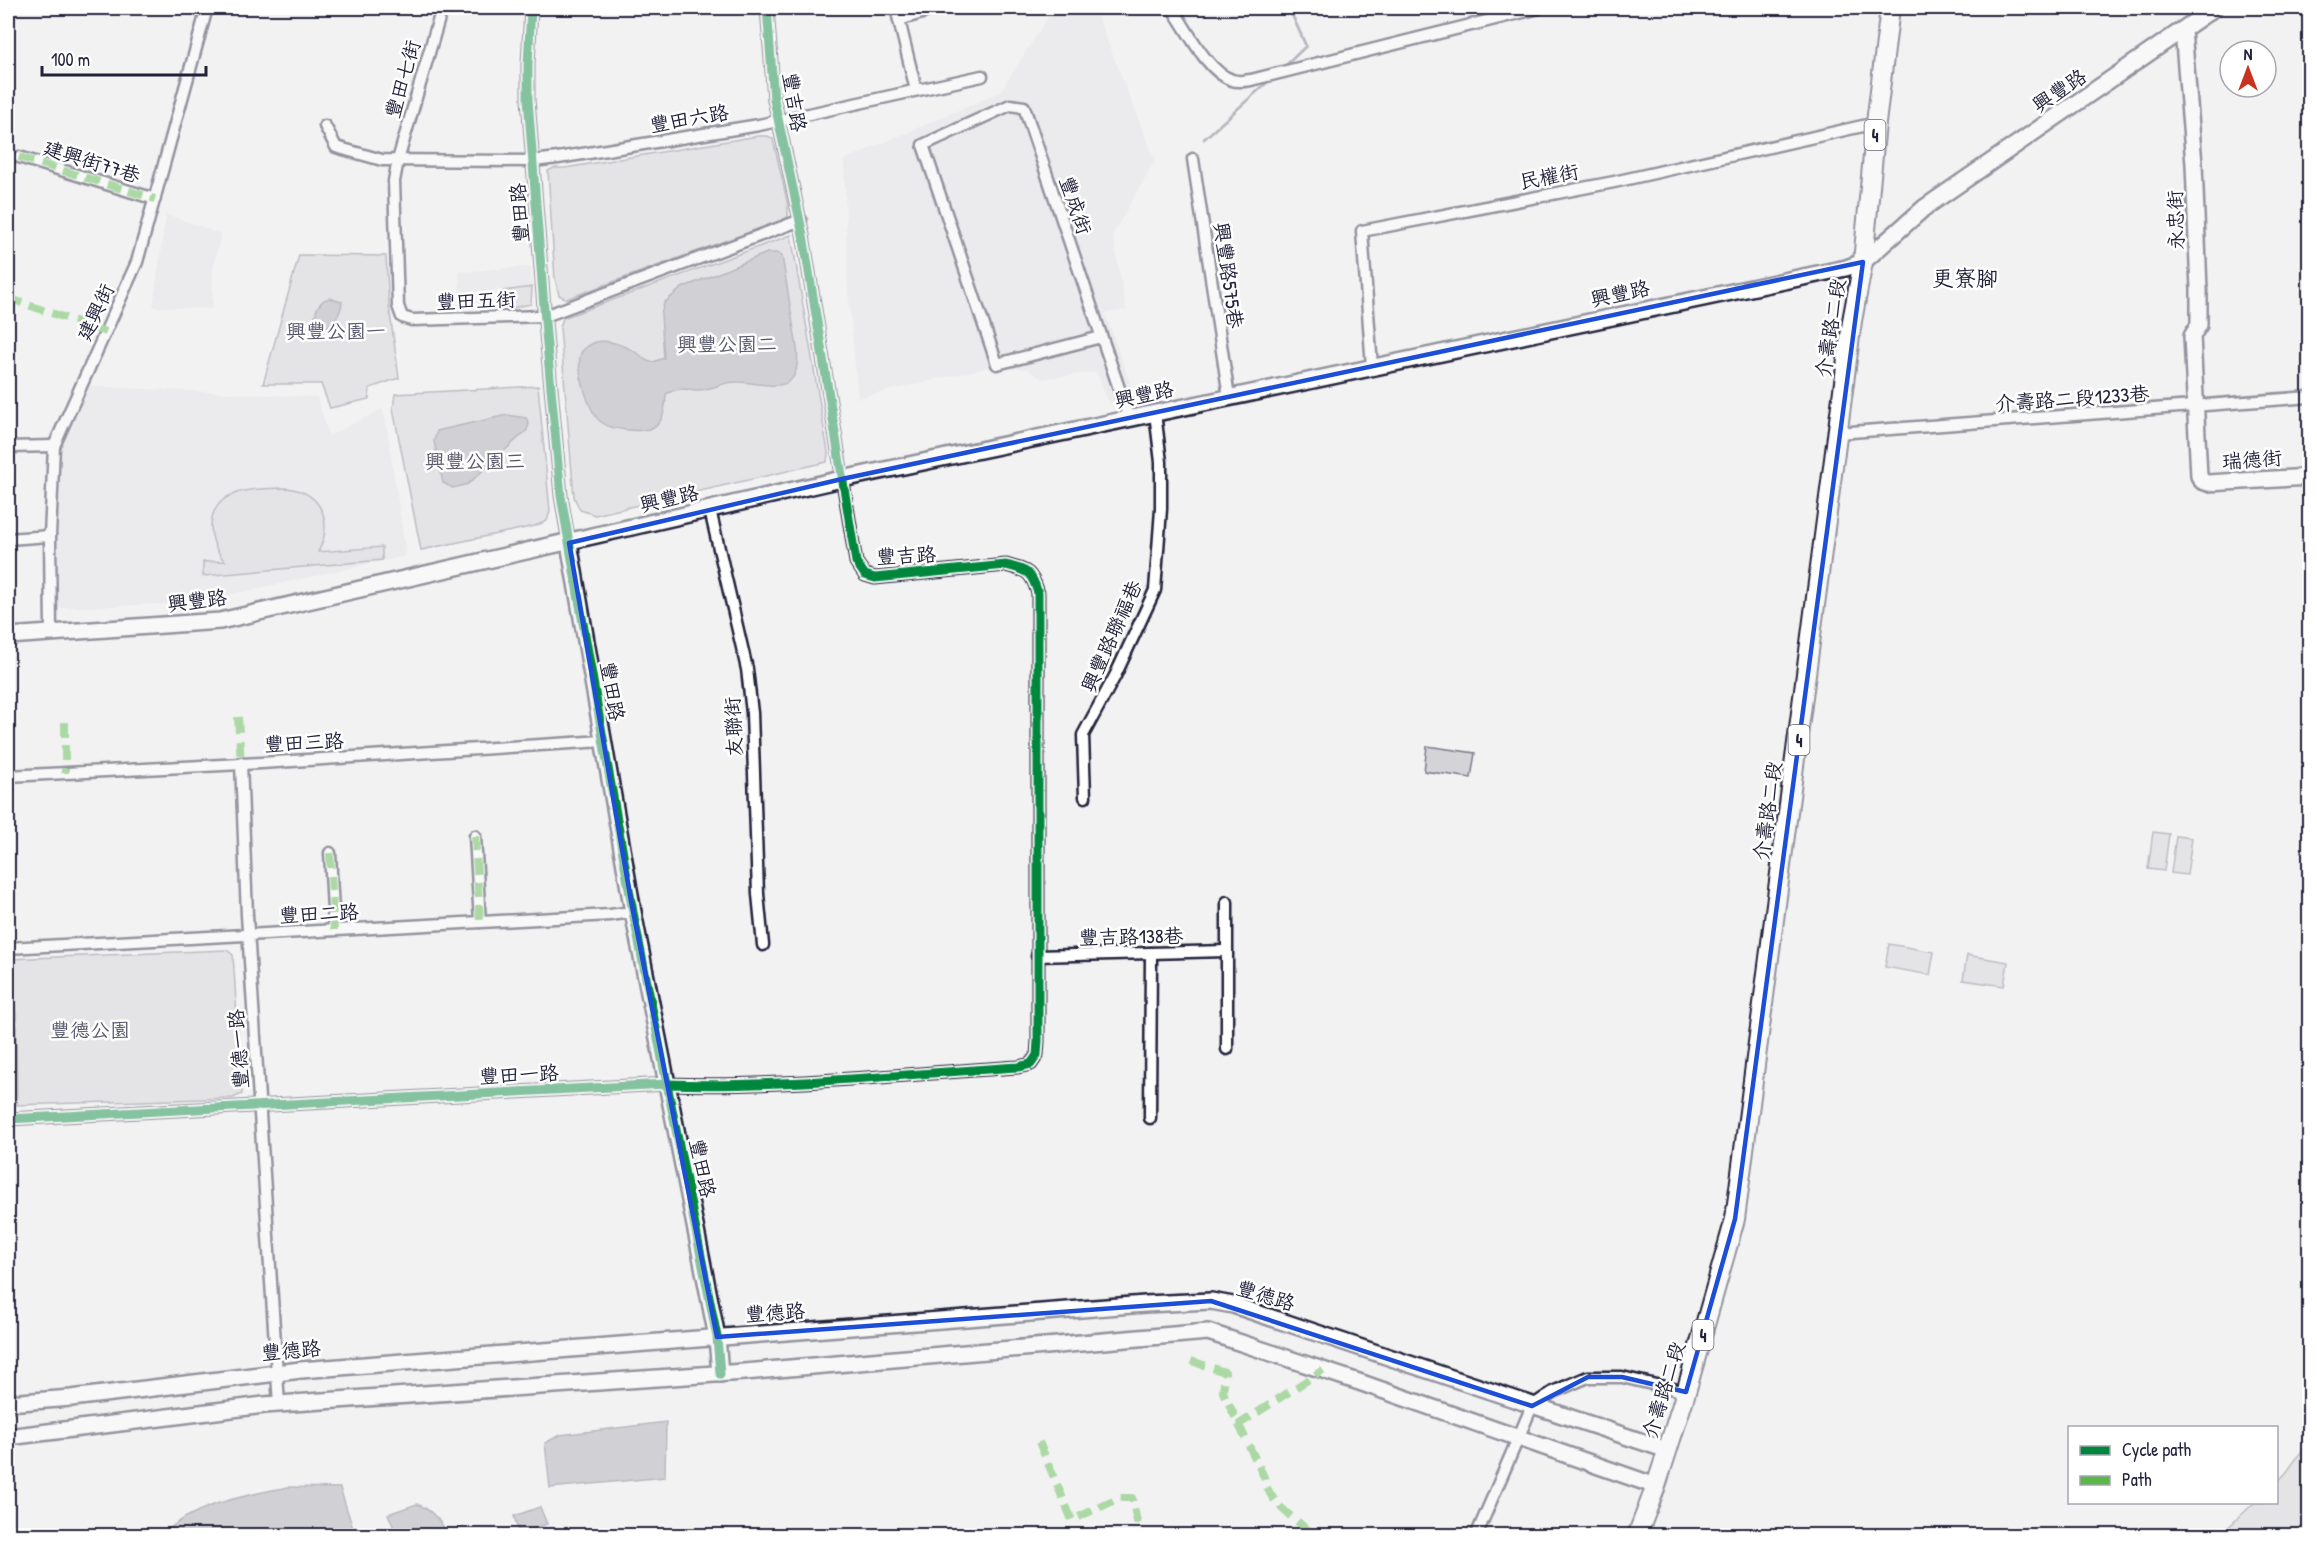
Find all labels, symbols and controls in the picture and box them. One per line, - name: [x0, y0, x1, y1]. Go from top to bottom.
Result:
- street label: 豐田七街: [378, 37, 426, 121]
- scale bar: [42, 39, 206, 77]
- north arrow: [2218, 39, 2278, 99]
- text: N: [2244, 43, 2253, 65]
- text: 100 m: [51, 47, 90, 72]
- street label: 興豐路: [2027, 61, 2092, 118]
- street label: 豐吉路: [777, 70, 813, 135]
- street label: 豐田六路: [647, 98, 732, 138]
- road number: 4: [1864, 120, 1886, 150]
- street label: 建興街77巷: [40, 133, 145, 189]
- street label: 民權街: [1517, 157, 1581, 195]
- street label: 豐成街: [1053, 172, 1099, 238]
- street label: 豐田路: [503, 181, 535, 244]
- street label: 永忠街: [2160, 190, 2190, 250]
- street label: 興豐路575巷: [1208, 220, 1250, 331]
- district label: 更寮腳: [1932, 263, 1998, 293]
- street label: 興豐路: [1588, 273, 1653, 312]
- street label: 介壽路二段: [1809, 277, 1851, 379]
- street label: 建興街: [70, 279, 120, 345]
- street label: 豐田五街: [436, 285, 516, 315]
- park label: 興豐公園一: [286, 317, 386, 344]
- park label: 興豐公園二: [677, 330, 777, 357]
- street label: 興豐路: [1112, 374, 1177, 413]
- street label: 介壽路二段1233巷: [1994, 379, 2151, 417]
- street label: 瑞德街: [2221, 443, 2283, 475]
- park label: 興豐公園三: [425, 447, 525, 474]
- street label: 興豐路: [637, 478, 702, 518]
- street label: 豐吉路: [875, 540, 938, 570]
- street label: 興豐路聯福巷: [1074, 575, 1148, 696]
- street label: 興豐路: [166, 583, 229, 617]
- street label: 豐田路: [594, 659, 632, 724]
- street label: 友聯街: [718, 696, 748, 758]
- road number: 4: [1788, 725, 1810, 755]
- street label: 豐田三路: [263, 726, 346, 758]
- street label: 介壽路二段: [1747, 760, 1787, 862]
- street label: 豐田二路: [278, 897, 361, 929]
- street label: 豐吉路138巷: [1078, 922, 1185, 950]
- street label: 豐德一路: [222, 1007, 254, 1090]
- park label: 豐德公園: [50, 1016, 130, 1043]
- street label: 豐田一路: [478, 1058, 561, 1090]
- street label: 豐田路: [684, 1136, 723, 1201]
- street label: 豐德路: [1233, 1273, 1300, 1317]
- street label: 豐德路: [744, 1296, 807, 1328]
- road number: 4: [1692, 1320, 1714, 1350]
- street label: 豐德路: [260, 1334, 323, 1366]
- street label: 介壽路二段: [1635, 1338, 1691, 1442]
- legend: [2068, 1426, 2278, 1504]
- text: Cycle path: [2122, 1437, 2192, 1462]
- text: Path: [2122, 1467, 2152, 1492]

